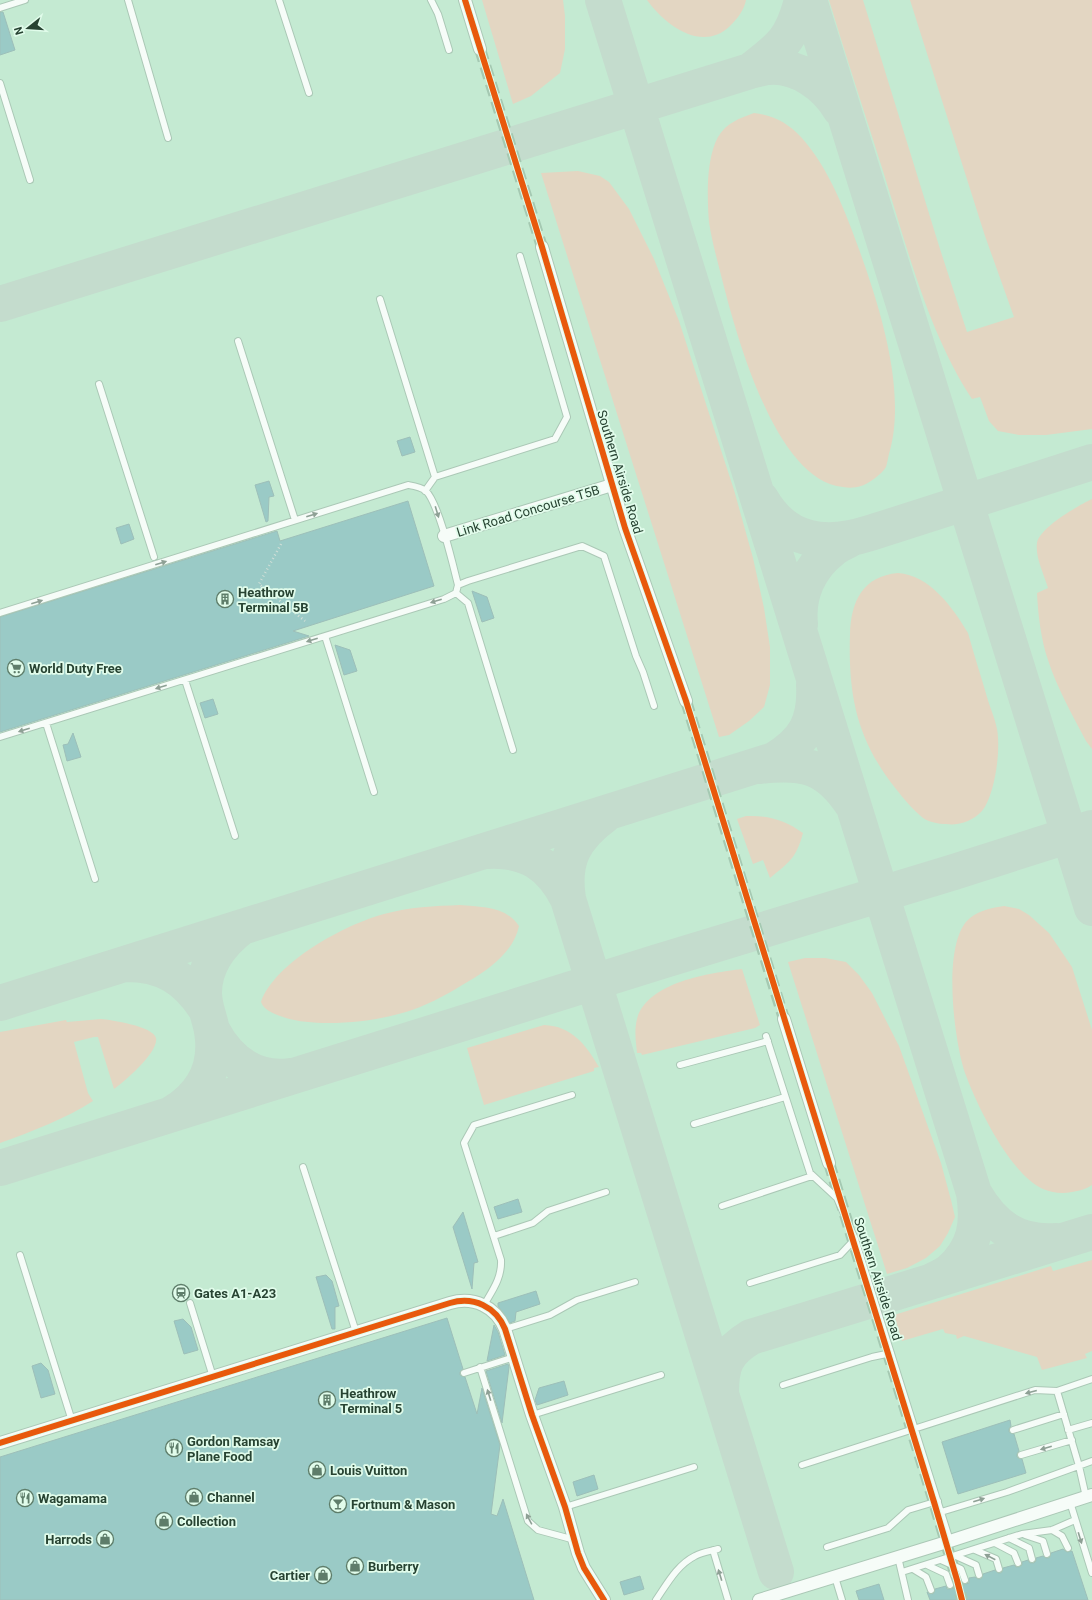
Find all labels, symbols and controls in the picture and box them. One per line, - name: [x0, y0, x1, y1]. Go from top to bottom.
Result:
- north arrow: [8, 8, 48, 48]
- text: N: [11, 25, 26, 36]
- street label: Southern Airside Road: [594, 408, 646, 536]
- street label: Link Road Concourse T5B: [455, 482, 601, 540]
- one-way arrow: [434, 507, 440, 519]
- one-way arrow: [306, 512, 318, 518]
- one-way arrow: [156, 559, 168, 565]
- place label: Heathrow Terminal 5B: [238, 585, 309, 615]
- building icon: Heathrow Terminal 5B: [215, 589, 235, 609]
- one-way arrow: [32, 599, 44, 605]
- one-way arrow: [430, 599, 442, 605]
- one-way arrow: [306, 637, 318, 643]
- supermarket icon: World Duty Free: [6, 658, 26, 678]
- place label: World Duty Free: [29, 661, 122, 676]
- one-way arrow: [155, 684, 167, 690]
- one-way arrow: [17, 727, 29, 733]
- street label: Southern Airside Road: [851, 1216, 905, 1342]
- station icon: Gates A1-A23: [171, 1283, 191, 1303]
- place label: Gates A1-A23: [194, 1286, 276, 1301]
- place label: Heathrow Terminal 5: [340, 1386, 402, 1416]
- one-way arrow: [486, 1389, 492, 1401]
- one-way arrow: [1024, 1389, 1036, 1395]
- building icon: Heathrow Terminal 5: [317, 1390, 337, 1410]
- place label: Gordon Ramsay Plane Food: [187, 1434, 280, 1464]
- restaurant icon: Gordon Ramsay Plane Food: [164, 1438, 184, 1458]
- one-way arrow: [1040, 1445, 1052, 1451]
- shop icon: Louis Vuitton: [307, 1460, 327, 1480]
- place label: Louis Vuitton: [330, 1463, 407, 1478]
- shop icon: Channel: [184, 1487, 204, 1507]
- restaurant icon: Wagamama: [15, 1488, 35, 1508]
- place label: Channel: [207, 1490, 255, 1505]
- place label: Wagamama: [38, 1491, 107, 1506]
- bar icon: Fortnum & Mason: [328, 1494, 348, 1514]
- place label: Fortnum & Mason: [351, 1497, 455, 1512]
- one-way arrow: [973, 1497, 985, 1503]
- shop icon: Collection: [154, 1511, 174, 1531]
- one-way arrow: [526, 1513, 532, 1525]
- place label: Collection: [177, 1514, 236, 1529]
- shop icon: Harrods: [95, 1529, 115, 1549]
- place label: Harrods: [45, 1532, 92, 1547]
- one-way arrow: [1077, 1532, 1083, 1544]
- one-way arrow: [984, 1554, 995, 1560]
- shop icon: Burberry: [345, 1556, 365, 1576]
- place label: Burberry: [368, 1559, 419, 1574]
- shop icon: Cartier: [313, 1565, 333, 1585]
- place label: Cartier: [270, 1568, 310, 1583]
- one-way arrow: [717, 1569, 723, 1581]

